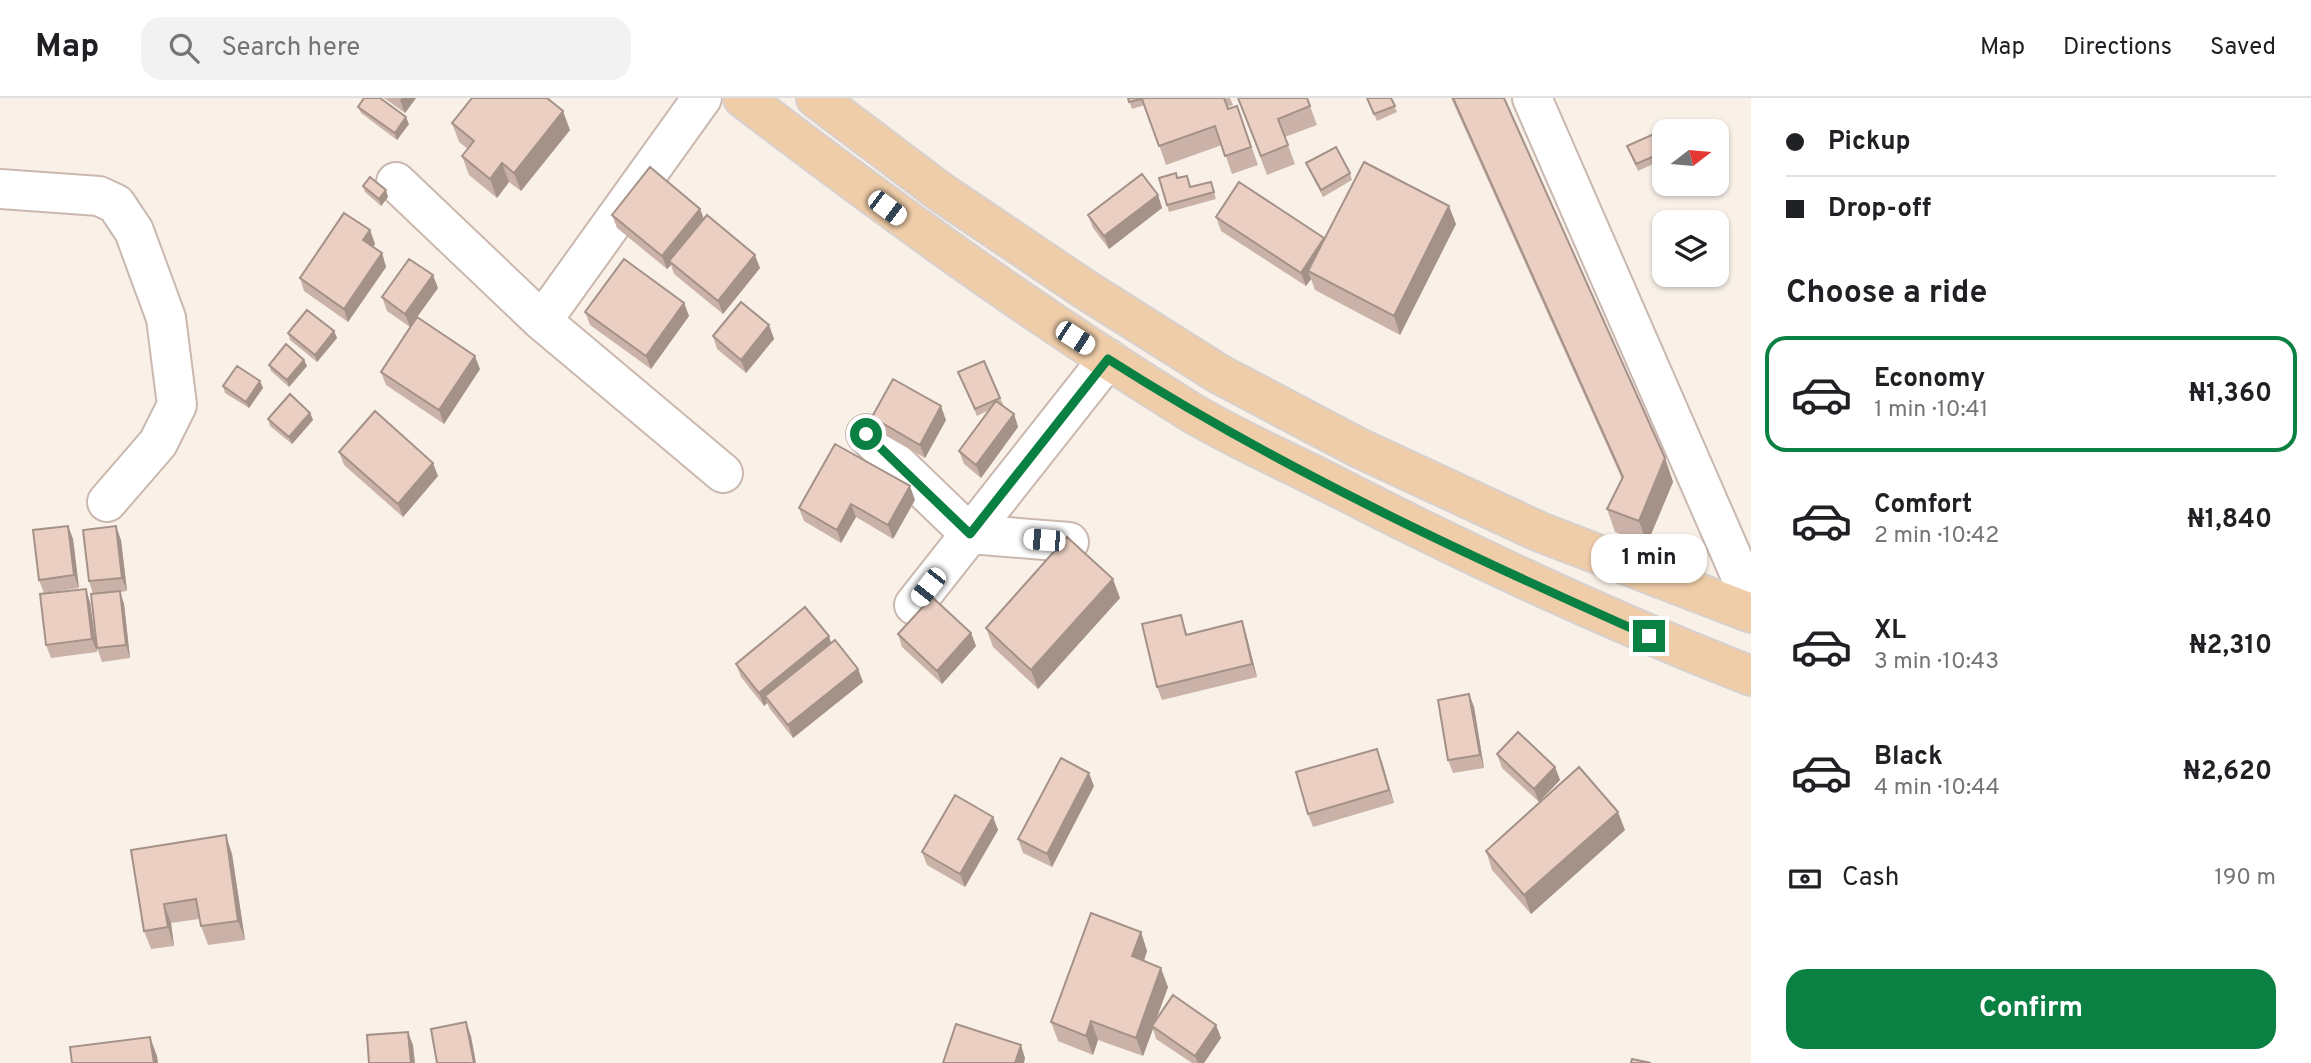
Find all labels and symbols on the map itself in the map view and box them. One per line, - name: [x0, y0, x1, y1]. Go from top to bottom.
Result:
- north arrow: [1652, 119, 1729, 196]
- car: [864, 187, 911, 229]
- car: [1052, 318, 1099, 358]
- route start: [850, 418, 882, 450]
- car: [1023, 528, 1066, 552]
- callout: 1 min: [1591, 534, 1707, 584]
- car: [907, 564, 950, 610]
- route end: [1633, 620, 1665, 652]

